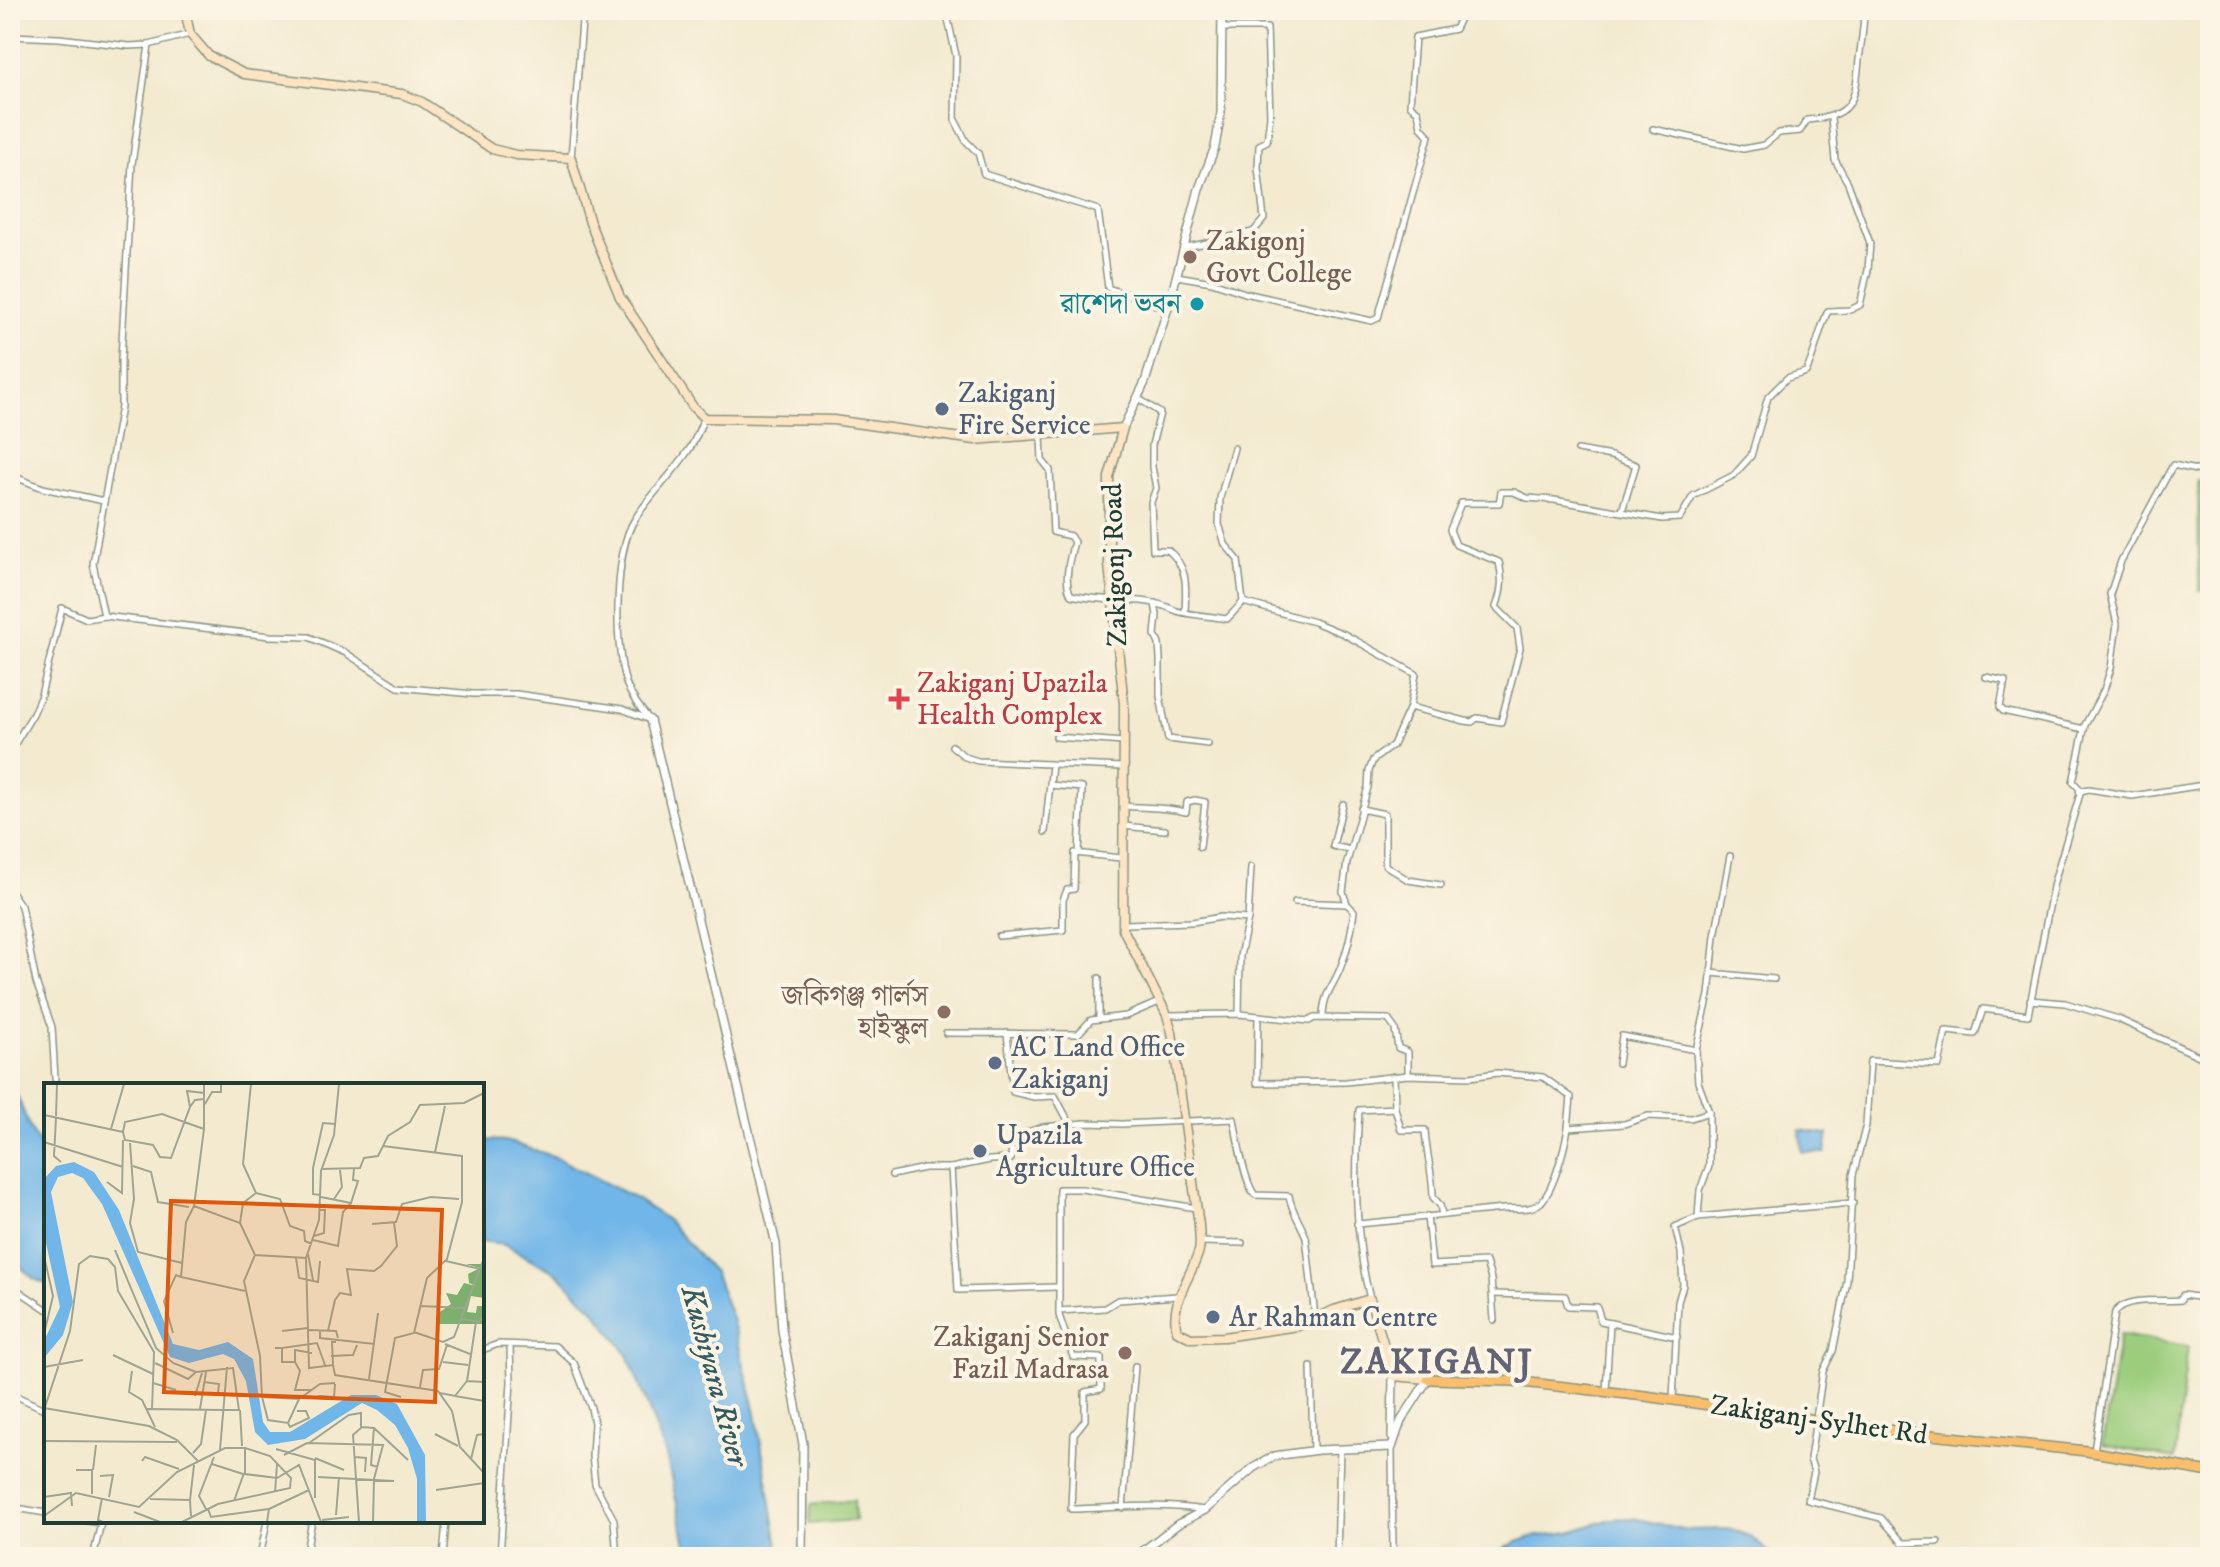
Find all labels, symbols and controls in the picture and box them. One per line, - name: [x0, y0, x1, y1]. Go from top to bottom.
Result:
- place label: Zakigonj Govt College: [1206, 224, 1352, 291]
- marker: Zakigonj Govt College: [1181, 248, 1199, 266]
- place label: রাশেদা ভবন: [1059, 287, 1182, 322]
- marker: রাশেদা ভবন: [1188, 295, 1206, 313]
- place label: Zakiganj Fire Service: [958, 376, 1091, 443]
- marker: Zakiganj Fire Service: [933, 400, 951, 418]
- street label: Zakigonj Road: [1095, 483, 1135, 647]
- place label: Zakiganj Upazila Health Complex: [917, 666, 1108, 733]
- marker: Zakiganj Upazila Health Complex: [888, 688, 910, 710]
- place label: জকিগঞ্জ গার্লস হাইস্কুল: [781, 978, 930, 1046]
- marker: জকিগঞ্জ গার্লস হাইস্কুল: [935, 1003, 953, 1021]
- place label: AC Land Office Zakiganj: [1011, 1030, 1185, 1097]
- marker: AC Land Office Zakiganj: [986, 1054, 1004, 1072]
- inset map: [44, 1083, 484, 1523]
- place label: Upazila Agriculture Office: [996, 1118, 1195, 1185]
- marker: Upazila Agriculture Office: [971, 1142, 989, 1160]
- water label: Kushiyara River: [672, 1281, 756, 1472]
- place label: Ar Rahman Centre: [1229, 1300, 1438, 1335]
- marker: Ar Rahman Centre: [1204, 1308, 1222, 1326]
- place label: Zakiganj Senior Fazil Madrasa: [933, 1320, 1110, 1387]
- district label: ZAKIGANJ: [1340, 1340, 1534, 1385]
- marker: Zakiganj Senior Fazil Madrasa: [1116, 1344, 1134, 1362]
- street label: Zakiganj-Sylhet Rd: [1708, 1387, 1930, 1453]

